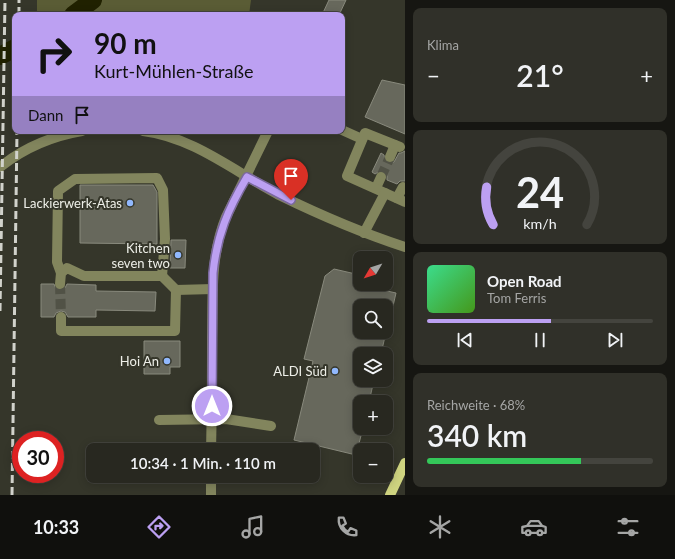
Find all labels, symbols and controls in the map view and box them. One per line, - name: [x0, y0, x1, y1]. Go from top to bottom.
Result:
- text: 90 m: [94, 26, 157, 60]
- icon: right: [28, 28, 80, 80]
- text: Klima: [427, 37, 459, 53]
- text: 21°: [516, 57, 564, 93]
- text: Kurt-Mühlen-Straße: [94, 60, 253, 82]
- text: −: [427, 62, 440, 89]
- text: +: [640, 62, 653, 89]
- icon: arrive: [71, 104, 93, 126]
- text: Dann: [28, 106, 63, 124]
- pin: [274, 159, 308, 200]
- icon: arrive: [280, 165, 302, 187]
- text: 24: [516, 166, 564, 216]
- place label: Lackierwerk-Atas: [23, 195, 122, 211]
- marker: Lackierwerk-Atas: [125, 198, 135, 208]
- text: km/h: [523, 214, 557, 231]
- place label: Kitchen seven two: [112, 240, 170, 271]
- marker: Kitchen seven two: [173, 250, 183, 260]
- north arrow: [353, 251, 393, 291]
- map controls: [353, 251, 393, 483]
- text: Open Road: [487, 272, 562, 290]
- text: Tom Ferris: [487, 290, 546, 306]
- button: search: [353, 299, 393, 339]
- icon: previous: [454, 329, 476, 351]
- icon: pause: [529, 329, 551, 351]
- icon: next: [604, 329, 626, 351]
- button: layers: [353, 347, 393, 387]
- place label: Hoi An: [120, 353, 159, 369]
- marker: Hoi An: [162, 356, 172, 366]
- place label: ALDI Süd: [273, 363, 327, 379]
- marker: ALDI Süd: [330, 366, 340, 376]
- position arrow: [191, 385, 233, 427]
- button: +: [353, 395, 393, 435]
- text: Reichweite · 68%: [427, 397, 525, 413]
- text: 340 km: [427, 417, 527, 453]
- speed limit sign: 30: [12, 431, 64, 483]
- button: −: [353, 443, 393, 483]
- text: 10:34 · 1 Min. · 110 m: [130, 454, 276, 472]
- icon: directions: [145, 513, 173, 541]
- icon: music: [239, 513, 267, 541]
- icon: phone: [333, 513, 361, 541]
- icon: climate: [426, 513, 454, 541]
- icon: car: [520, 513, 548, 541]
- icon: filters: [614, 513, 642, 541]
- text: 10:33: [33, 516, 79, 538]

